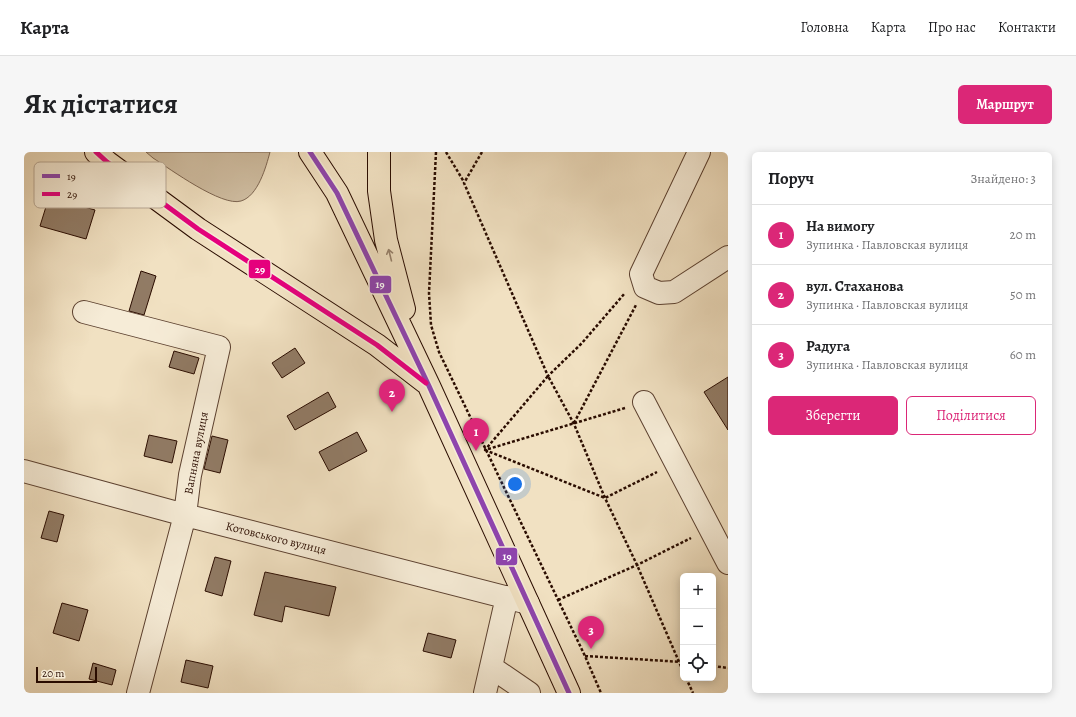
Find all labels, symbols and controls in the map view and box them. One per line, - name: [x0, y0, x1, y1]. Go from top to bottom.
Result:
- text: Карта: [20, 15, 69, 41]
- text: Головна: [800, 18, 849, 37]
- text: Карта: [871, 18, 906, 37]
- text: Про нас: [928, 18, 976, 37]
- text: Контакти: [998, 18, 1056, 37]
- text: Як дістатися: [24, 85, 178, 123]
- button: Маршрут: [958, 85, 1052, 124]
- legend: [34, 162, 166, 208]
- text: Поруч: [768, 167, 814, 190]
- text: 19: [67, 169, 76, 184]
- text: Знайдено: 3: [971, 170, 1036, 187]
- text: 29: [67, 187, 77, 202]
- text: На вимогу: [806, 216, 874, 236]
- text: 1: [779, 226, 783, 243]
- text: 20 m: [1010, 226, 1036, 243]
- text: Зупинка · Павловская вулиця: [806, 236, 968, 253]
- one-way arrow: [385, 248, 393, 261]
- line badge: 29: [248, 259, 271, 279]
- text: 29: [255, 262, 265, 277]
- line badge: 19: [369, 275, 392, 294]
- text: вул. Стаханова: [806, 276, 904, 296]
- text: 19: [375, 277, 385, 292]
- text: 2: [778, 286, 784, 303]
- text: 50 m: [1010, 286, 1036, 303]
- text: Зупинка · Павловская вулиця: [806, 296, 968, 313]
- text: Радуга: [806, 336, 850, 356]
- text: 3: [778, 346, 784, 363]
- text: 60 m: [1010, 346, 1036, 363]
- text: Зупинка · Павловская вулиця: [806, 356, 968, 373]
- pin: 2: [379, 379, 405, 412]
- button: Зберегти: [768, 396, 898, 435]
- button: Поділитися: [906, 396, 1036, 435]
- street label: Вапняна вулиця: [180, 410, 212, 496]
- pin: 1: [463, 418, 489, 451]
- your location: [505, 474, 525, 494]
- street label: Котовського вулиця: [224, 518, 328, 558]
- line badge: 19: [495, 547, 518, 566]
- text: 19: [502, 549, 512, 564]
- map controls: [680, 573, 716, 681]
- button: +: [680, 573, 716, 609]
- button: −: [680, 609, 716, 645]
- pin: 3: [578, 616, 604, 649]
- button: locate: [680, 645, 716, 681]
- scale bar: [36, 665, 97, 684]
- text: 20 m: [42, 666, 64, 681]

